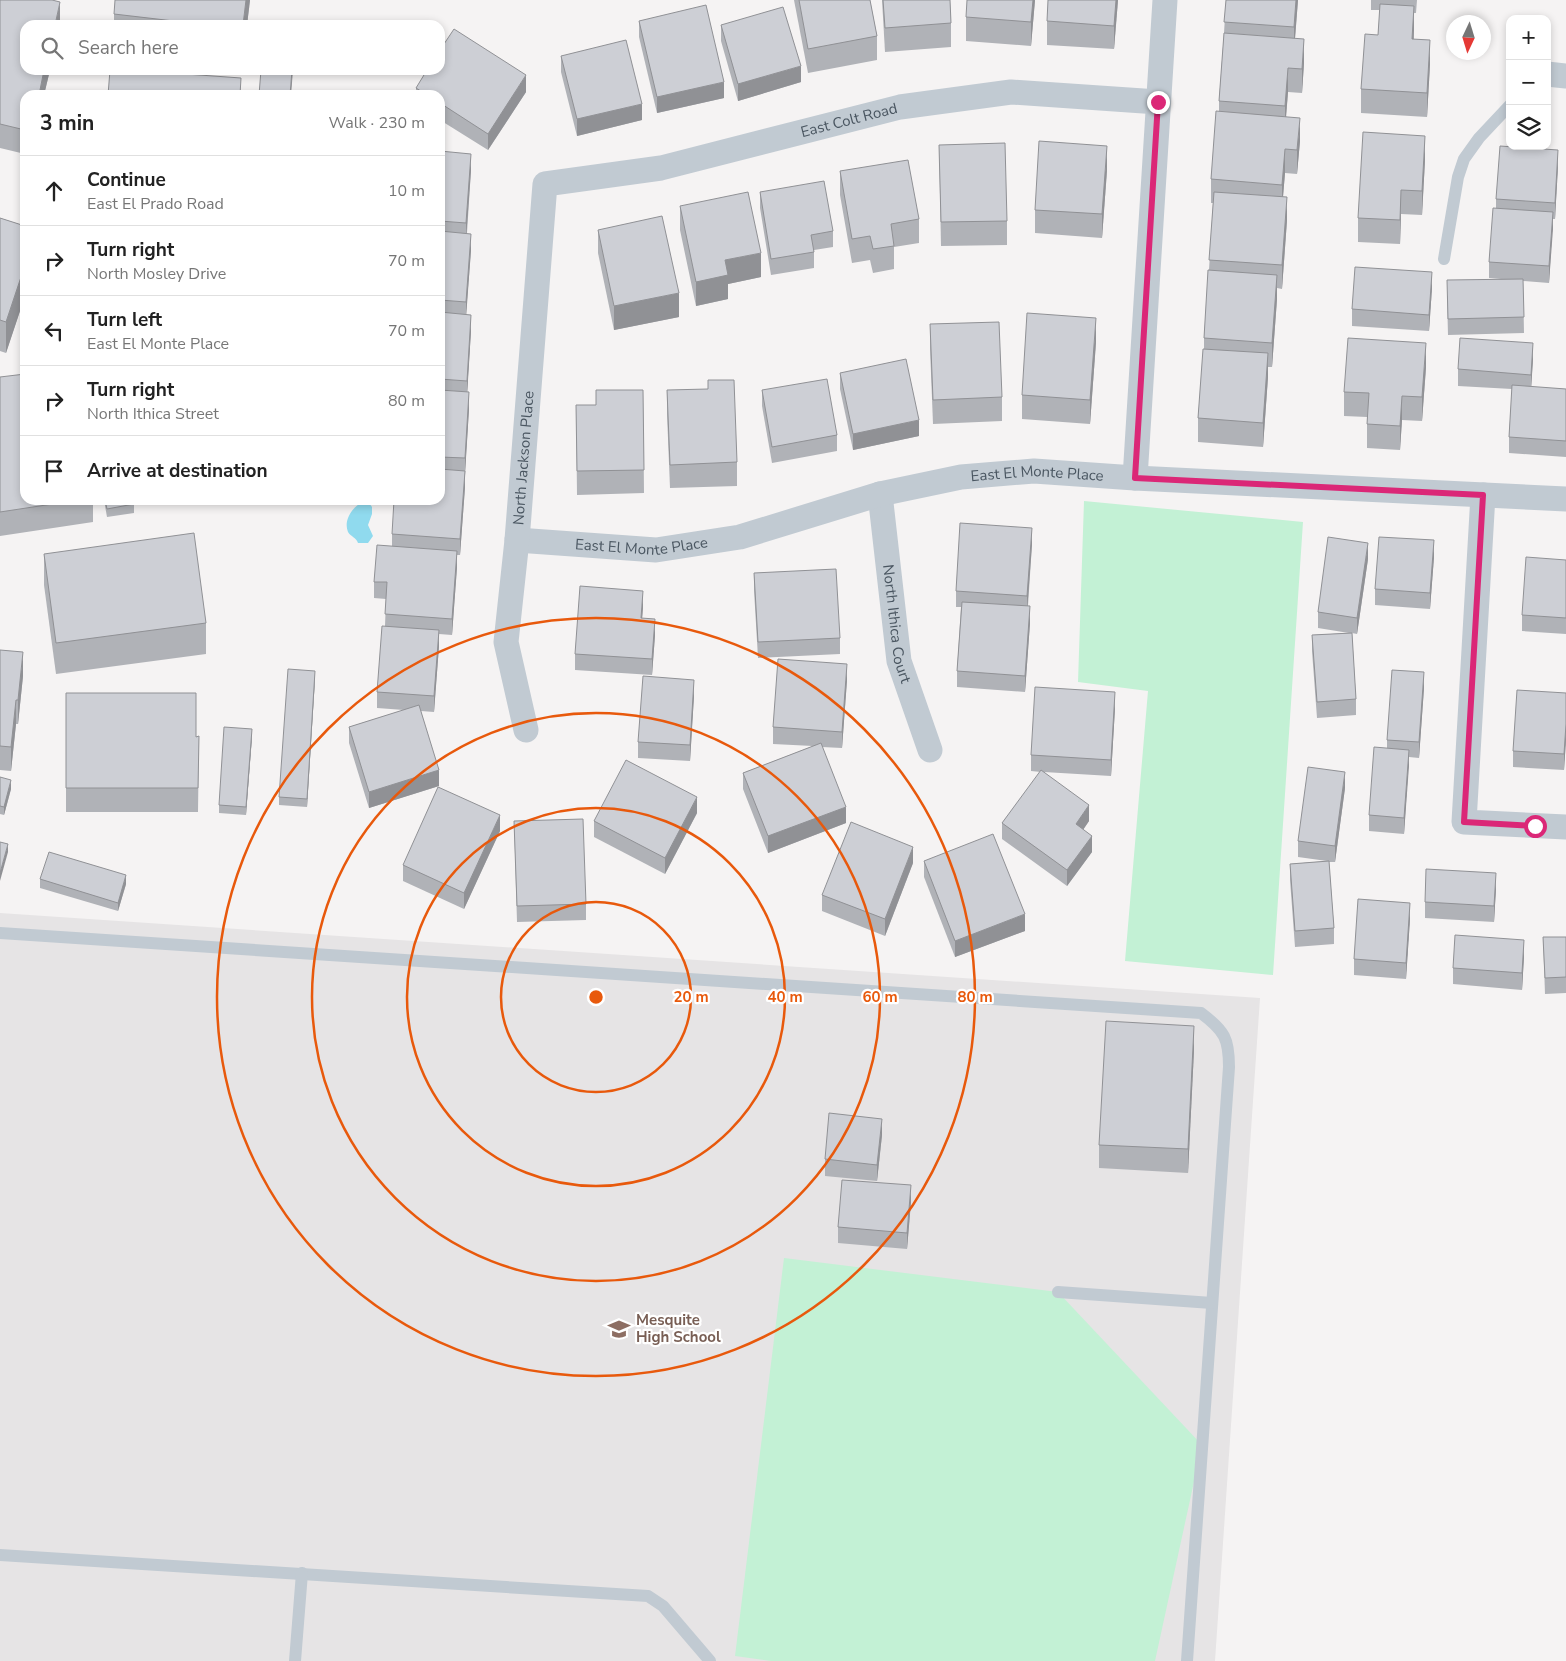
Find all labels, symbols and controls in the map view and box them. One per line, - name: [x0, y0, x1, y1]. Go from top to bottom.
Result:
- north arrow: [1446, 15, 1491, 60]
- map controls: [1506, 15, 1551, 150]
- button: +: [1506, 15, 1551, 60]
- search box: [20, 20, 445, 75]
- icon: search: [38, 34, 66, 62]
- text: Search here: [78, 35, 179, 61]
- button: −: [1506, 60, 1551, 105]
- route end: [1147, 91, 1170, 114]
- street label: East Colt Road: [798, 98, 899, 142]
- button: layers: [1506, 105, 1551, 150]
- text: 3 min: [40, 109, 94, 137]
- text: Walk · 230 m: [329, 112, 425, 134]
- text: Continue: [87, 167, 166, 193]
- icon: ahead: [40, 177, 68, 205]
- text: 10 m: [388, 180, 425, 202]
- text: East El Prado Road: [87, 193, 224, 215]
- text: Turn right: [87, 237, 174, 263]
- icon: right: [40, 247, 68, 275]
- text: 70 m: [388, 250, 425, 272]
- text: North Mosley Drive: [87, 263, 226, 285]
- text: Turn left: [87, 307, 162, 333]
- icon: left: [40, 317, 68, 345]
- text: 70 m: [388, 320, 425, 342]
- text: East El Monte Place: [87, 333, 229, 355]
- text: Turn right: [87, 377, 174, 403]
- icon: right: [40, 387, 68, 415]
- text: 80 m: [388, 390, 425, 412]
- street label: North Jackson Place: [508, 390, 539, 526]
- text: North Ithica Street: [87, 403, 219, 425]
- icon: arrive: [40, 457, 68, 485]
- text: Arrive at destination: [87, 458, 268, 484]
- street label: East El Monte Place: [970, 461, 1104, 486]
- street label: East El Monte Place: [574, 532, 709, 560]
- street label: North Ithica Court: [878, 563, 916, 687]
- route start: [1524, 815, 1547, 838]
- text: 20 m: [673, 987, 709, 1007]
- text: 40 m: [767, 987, 803, 1007]
- text: 60 m: [862, 987, 898, 1007]
- text: 80 m: [957, 987, 993, 1007]
- centre of rings: [587, 988, 605, 1006]
- place label: Mesquite High School: [636, 1310, 721, 1347]
- school or university icon: Mesquite High School: [606, 1316, 632, 1342]

